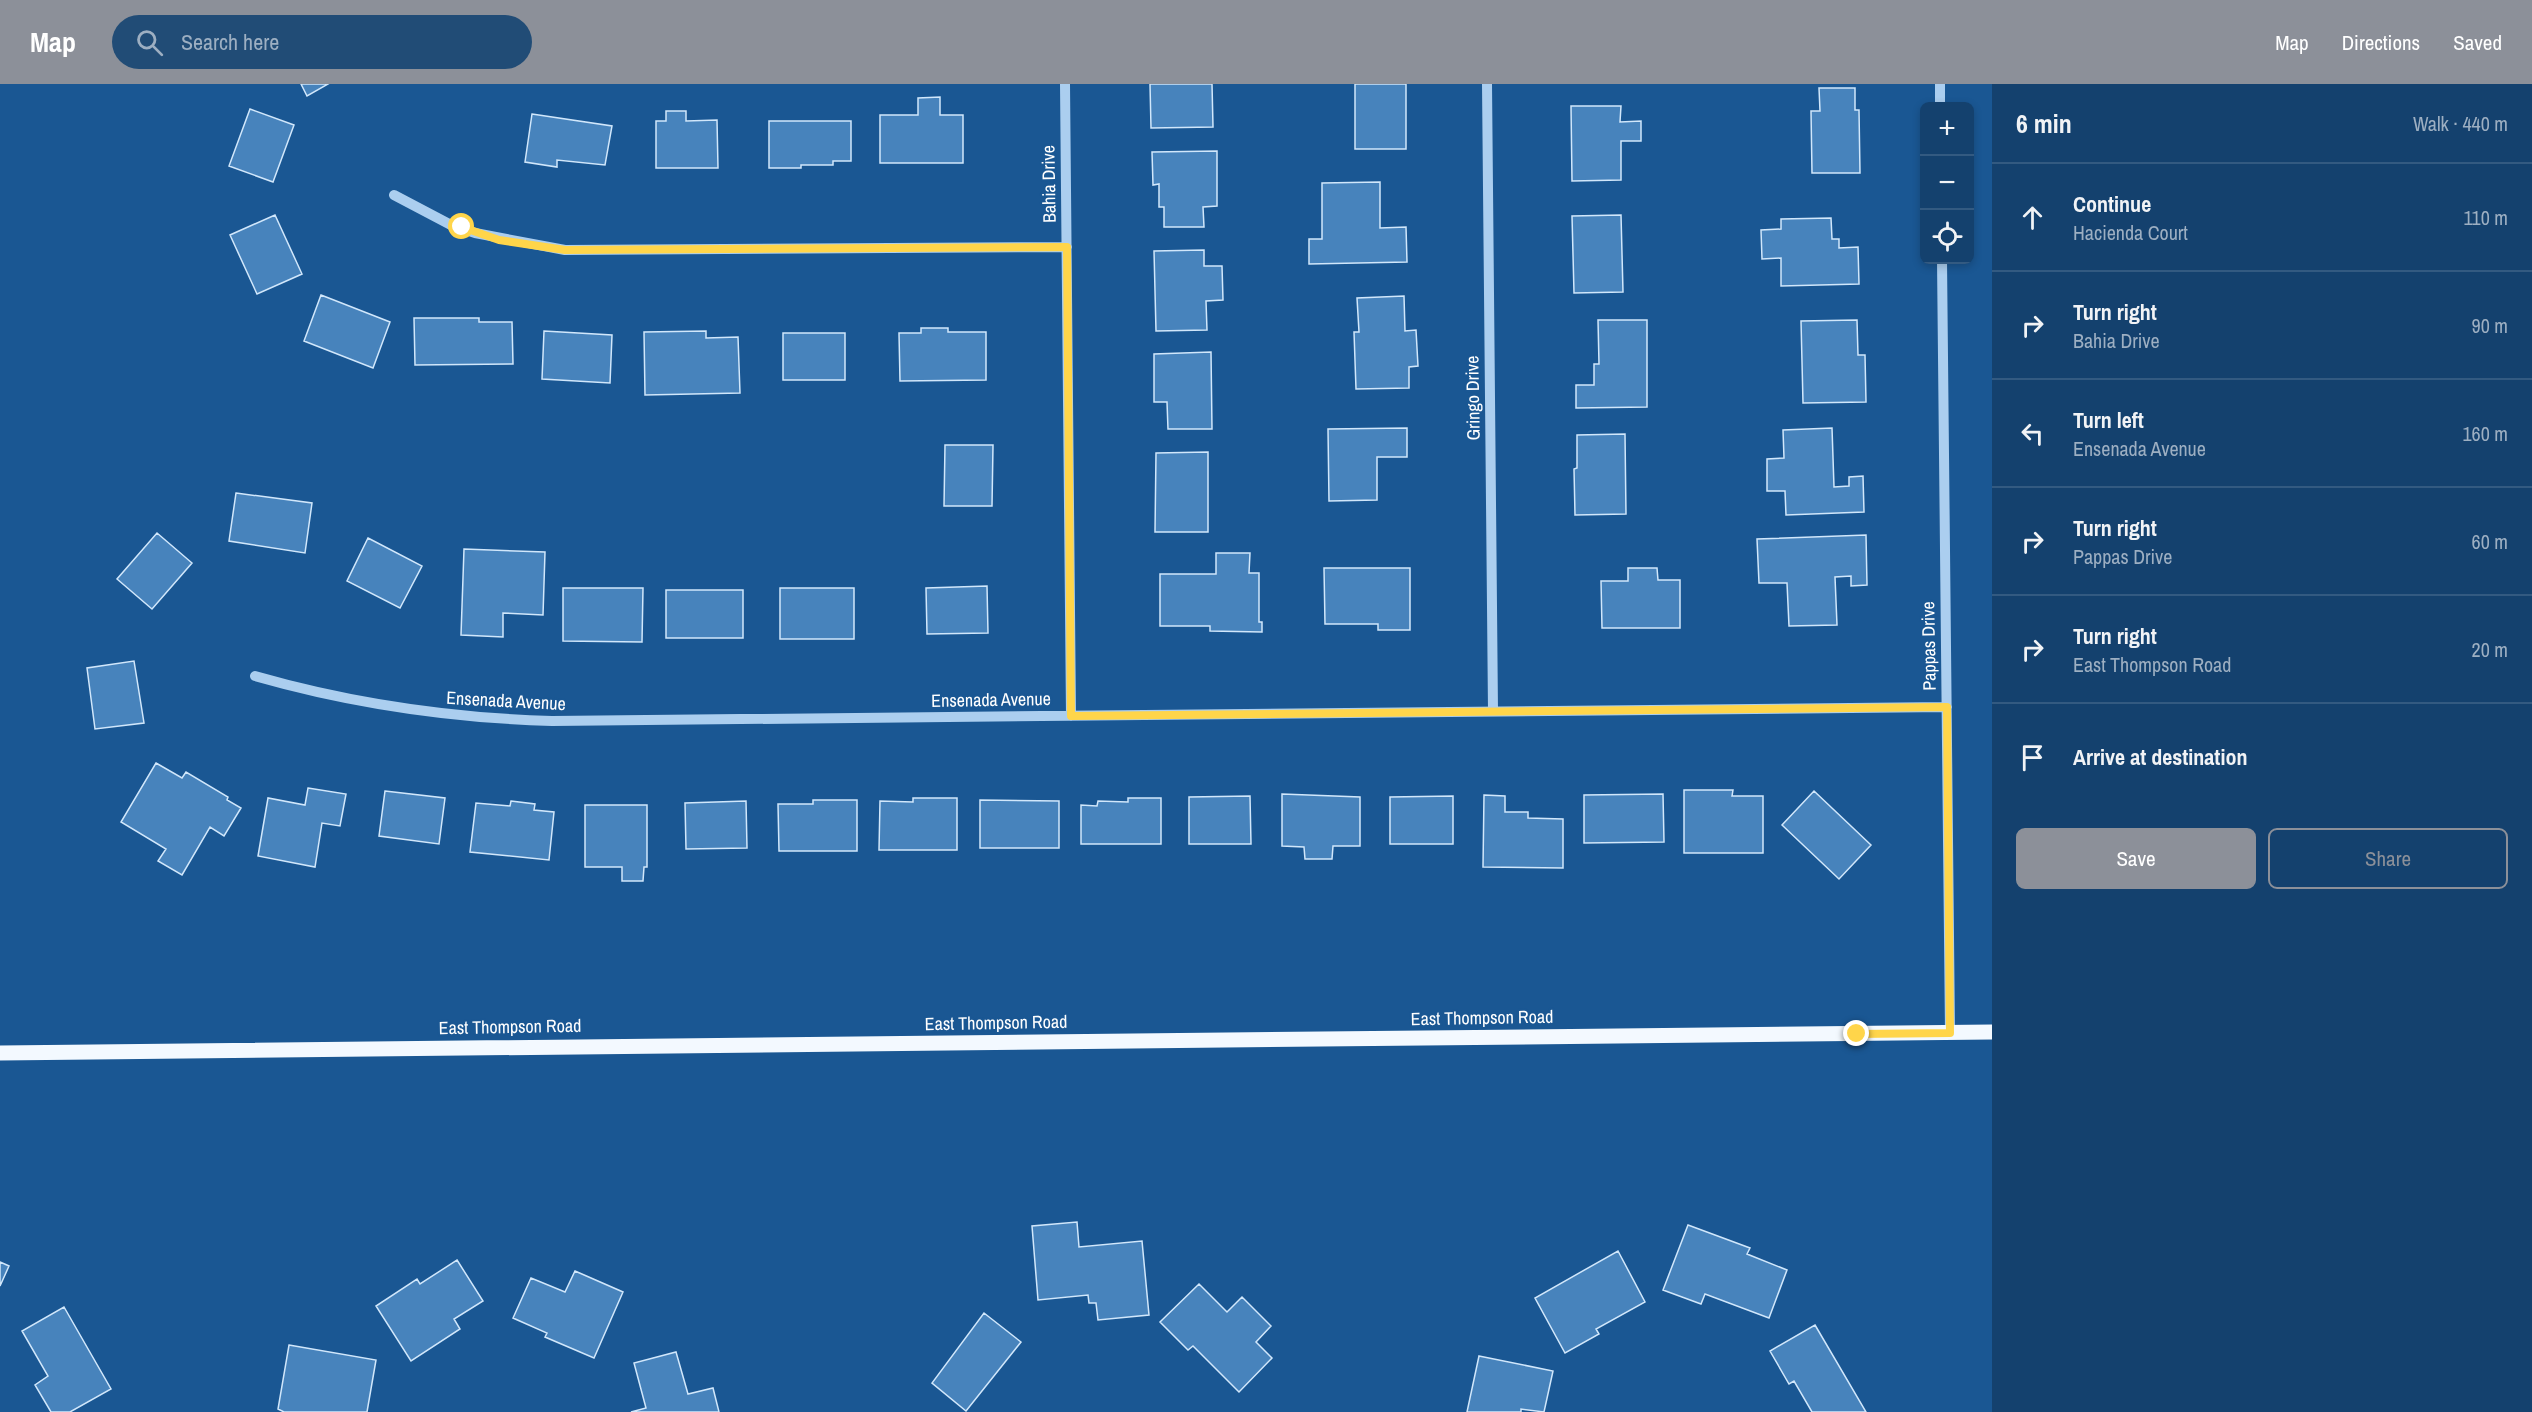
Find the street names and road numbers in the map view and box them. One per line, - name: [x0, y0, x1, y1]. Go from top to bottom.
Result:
- street label: Bahia Drive: [1035, 145, 1062, 223]
- street label: Gringo Drive: [1459, 356, 1486, 440]
- street label: Pappas Drive: [1915, 601, 1942, 691]
- street label: Ensenada Avenue: [446, 685, 566, 716]
- street label: Ensenada Avenue: [931, 686, 1051, 713]
- street label: East Thompson Road: [1411, 1004, 1553, 1031]
- street label: East Thompson Road: [925, 1009, 1067, 1036]
- street label: East Thompson Road: [439, 1013, 581, 1040]

